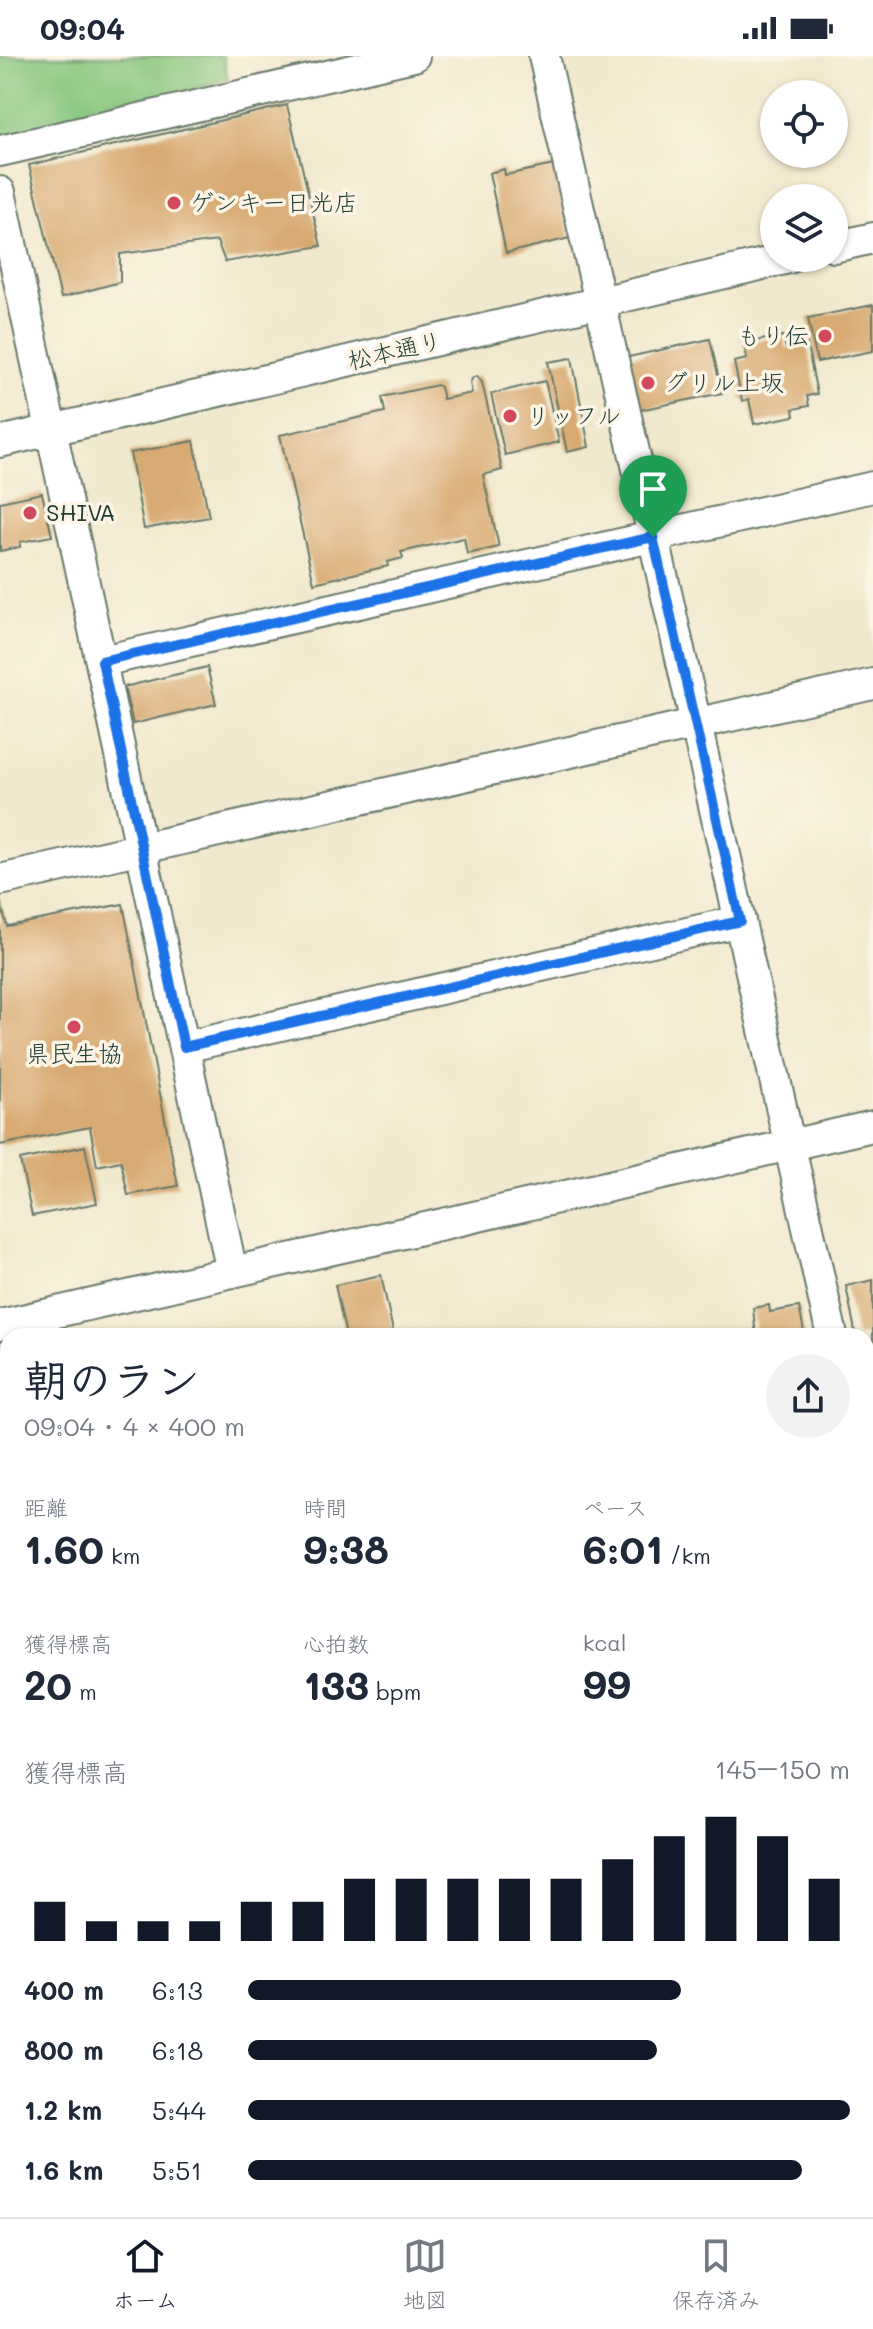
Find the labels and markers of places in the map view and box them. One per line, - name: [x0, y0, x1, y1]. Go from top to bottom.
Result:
- place label: ゲンキー日光店: [190, 186, 358, 217]
- marker: ゲンキー日光店: [165, 194, 183, 212]
- place label: もり伝: [737, 319, 809, 350]
- marker: もり伝: [816, 327, 834, 345]
- place label: グリル上坂: [664, 366, 784, 397]
- marker: グリル上坂: [639, 374, 657, 392]
- place label: リッフル: [526, 399, 621, 430]
- marker: リッフル: [501, 407, 519, 425]
- pin: [619, 455, 687, 537]
- place label: SHIVA: [46, 496, 116, 527]
- marker: SHIVA: [21, 504, 39, 522]
- marker: 県民生協: [65, 1018, 83, 1036]
- place label: 県民生協: [26, 1037, 122, 1068]

